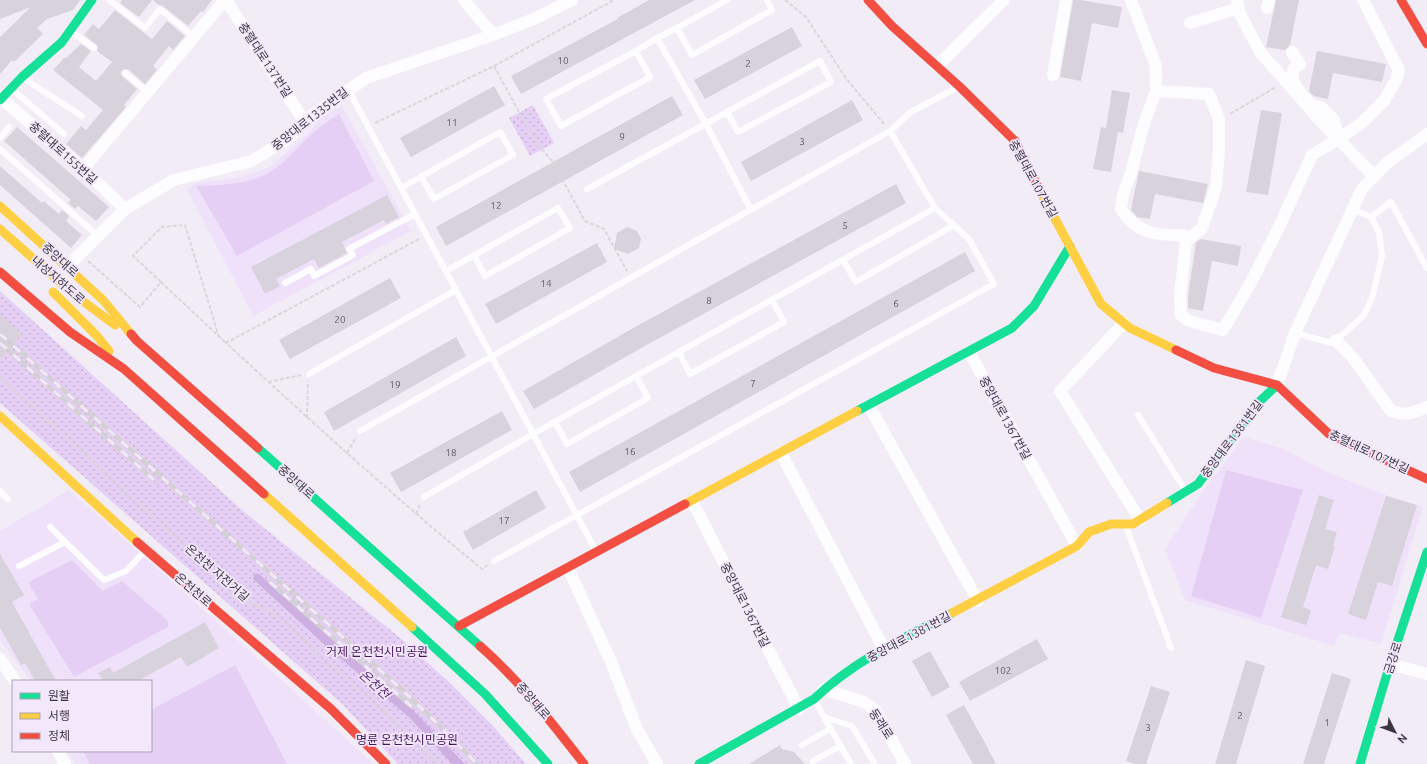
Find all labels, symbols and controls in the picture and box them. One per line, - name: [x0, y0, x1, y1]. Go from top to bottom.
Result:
- street label: 충렬대로137번길: [236, 20, 294, 100]
- house number: 10: [557, 55, 569, 66]
- house number: 2: [745, 58, 751, 69]
- street label: 중앙대로1335번길: [269, 85, 350, 152]
- house number: 11: [446, 117, 458, 128]
- street label: 충렬대로155번길: [27, 119, 100, 186]
- house number: 9: [619, 131, 625, 142]
- house number: 3: [799, 136, 805, 147]
- street label: 충렬대로107번길: [1007, 138, 1060, 220]
- house number: 12: [490, 200, 502, 211]
- house number: 5: [842, 220, 848, 231]
- street label: 중앙대로: [40, 240, 81, 279]
- street label: 내성지하도로: [29, 253, 88, 306]
- house number: 14: [540, 278, 552, 289]
- house number: 8: [706, 295, 712, 306]
- house number: 6: [893, 298, 899, 309]
- house number: 20: [334, 314, 346, 325]
- street label: 중앙대로1367번길: [977, 374, 1034, 462]
- house number: 7: [750, 378, 756, 389]
- house number: 19: [389, 379, 401, 390]
- street label: 중앙대로1381번길: [1198, 398, 1265, 480]
- street label: 충렬대로107번길: [1327, 427, 1411, 476]
- house number: 16: [624, 446, 636, 457]
- house number: 18: [445, 447, 457, 458]
- street label: 중앙대로: [276, 462, 317, 501]
- house number: 17: [498, 515, 510, 526]
- street label: 온천천 자전거길: [183, 541, 252, 604]
- street label: 중앙대로1367번길: [718, 560, 772, 649]
- street label: 온천천로: [172, 570, 214, 609]
- street label: 중앙대로1381번길: [865, 609, 953, 664]
- street label: 금강로: [1381, 640, 1404, 676]
- park label: 거제 온천천시민공원: [326, 645, 428, 658]
- house number: 102: [995, 665, 1011, 676]
- water label: 온천천: [357, 667, 394, 702]
- legend: [12, 680, 152, 752]
- street label: 중앙대로: [514, 680, 553, 722]
- text: 원활: [48, 689, 70, 702]
- street label: 동래로: [867, 706, 896, 741]
- text: 서행: [48, 709, 70, 722]
- house number: 2: [1237, 710, 1243, 721]
- north arrow: [1375, 712, 1415, 752]
- house number: 1: [1324, 717, 1330, 728]
- house number: 3: [1145, 722, 1151, 733]
- text: 정체: [48, 729, 70, 742]
- text: N: [1395, 732, 1410, 746]
- park label: 명륜 온천천시민공원: [356, 733, 458, 746]

